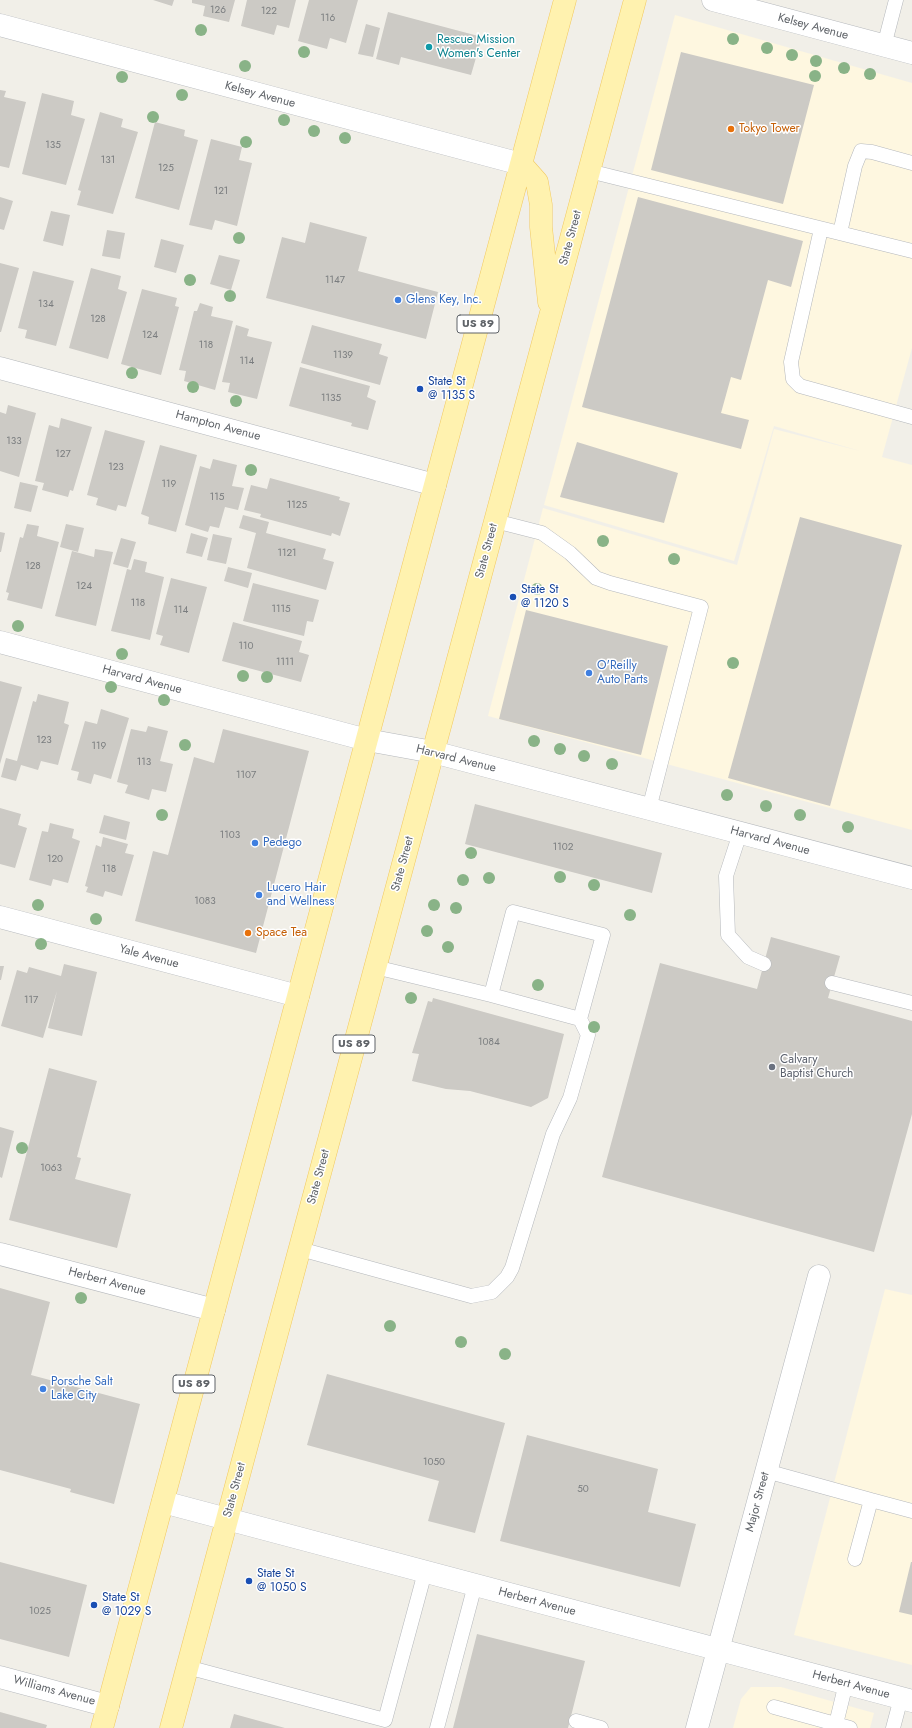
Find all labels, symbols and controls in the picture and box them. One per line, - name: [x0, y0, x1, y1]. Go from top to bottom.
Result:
- house number: 126: [210, 5, 226, 17]
- house number: 122: [261, 6, 277, 18]
- street label: Kelsey Avenue: [776, 11, 850, 43]
- house number: 116: [321, 13, 335, 25]
- place label: Rescue Mission Women's Center: [437, 33, 520, 61]
- marker: Rescue Mission Women's Center: [424, 42, 434, 52]
- street label: Kelsey Avenue: [223, 79, 297, 111]
- place label: Tokyo Tower: [739, 122, 800, 136]
- marker: Tokyo Tower: [726, 124, 736, 134]
- house number: 135: [45, 140, 61, 152]
- house number: 131: [101, 155, 115, 167]
- house number: 125: [158, 163, 174, 175]
- house number: 121: [214, 186, 228, 198]
- street label: State Street: [557, 209, 585, 267]
- house number: 1147: [325, 275, 345, 287]
- place label: Glens Key, Inc.: [406, 293, 482, 307]
- marker: Glens Key, Inc.: [393, 295, 403, 305]
- house number: 134: [38, 299, 54, 311]
- house number: 128: [90, 314, 106, 326]
- road number: US 89: [457, 315, 499, 333]
- house number: 124: [142, 330, 158, 342]
- house number: 118: [199, 340, 213, 352]
- house number: 1139: [333, 350, 353, 362]
- house number: 114: [240, 356, 254, 368]
- place label: State St @ 1135 S: [428, 375, 475, 403]
- marker: State St @ 1135 S: [415, 384, 425, 394]
- house number: 1135: [321, 393, 341, 405]
- street label: Hampton Avenue: [174, 408, 262, 444]
- house number: 133: [6, 436, 22, 448]
- house number: 127: [55, 449, 71, 461]
- house number: 123: [108, 462, 124, 474]
- house number: 119: [162, 479, 176, 491]
- house number: 115: [210, 492, 224, 504]
- house number: 1125: [287, 500, 307, 512]
- street label: State Street: [473, 522, 501, 580]
- house number: 1121: [277, 548, 297, 560]
- house number: 128: [25, 561, 41, 573]
- house number: 124: [76, 581, 92, 593]
- place label: State St @ 1120 S: [521, 583, 569, 611]
- marker: State St @ 1120 S: [508, 592, 518, 602]
- house number: 118: [131, 598, 145, 610]
- house number: 1115: [271, 604, 291, 616]
- house number: 114: [174, 605, 188, 617]
- house number: 110: [239, 641, 253, 653]
- house number: 1111: [276, 657, 294, 669]
- place label: O'Reilly Auto Parts: [597, 659, 648, 687]
- street label: Harvard Avenue: [101, 662, 183, 698]
- marker: O'Reilly Auto Parts: [584, 668, 594, 678]
- house number: 123: [36, 735, 52, 747]
- house number: 119: [92, 741, 106, 753]
- street label: Harvard Avenue: [415, 742, 497, 776]
- house number: 113: [137, 757, 151, 769]
- house number: 1107: [236, 770, 256, 782]
- street label: Harvard Avenue: [729, 823, 811, 859]
- house number: 1103: [220, 830, 240, 842]
- street label: State Street: [389, 835, 417, 893]
- place label: Pedego: [263, 836, 302, 850]
- marker: Pedego: [250, 838, 260, 848]
- house number: 1102: [553, 842, 573, 854]
- house number: 120: [47, 854, 63, 866]
- house number: 118: [102, 864, 116, 876]
- place label: Lucero Hair and Wellness: [267, 881, 334, 909]
- marker: Lucero Hair and Wellness: [254, 890, 264, 900]
- house number: 1083: [194, 896, 216, 908]
- place label: Space Tea: [256, 926, 307, 940]
- marker: Space Tea: [243, 928, 253, 938]
- street label: Yale Avenue: [118, 942, 180, 972]
- house number: 117: [24, 995, 38, 1007]
- road number: US 89: [333, 1035, 375, 1053]
- house number: 1084: [478, 1037, 500, 1049]
- place label: Calvary Baptist Church: [780, 1053, 853, 1081]
- marker: Calvary Baptist Church: [767, 1062, 777, 1072]
- street label: State Street: [305, 1148, 333, 1206]
- house number: 1063: [40, 1163, 62, 1175]
- street label: Herbert Avenue: [67, 1265, 147, 1299]
- place label: Porsche Salt Lake City: [51, 1375, 113, 1403]
- road number: US 89: [173, 1375, 215, 1393]
- marker: Porsche Salt Lake City: [38, 1384, 48, 1394]
- house number: 1050: [423, 1457, 445, 1469]
- street label: State Street: [221, 1461, 249, 1519]
- street label: Major Street: [743, 1470, 773, 1534]
- house number: 50: [577, 1484, 589, 1496]
- place label: State St @ 1050 S: [257, 1567, 307, 1595]
- marker: State St @ 1050 S: [244, 1576, 254, 1586]
- street label: Herbert Avenue: [497, 1585, 577, 1619]
- place label: State St @ 1029 S: [102, 1591, 151, 1619]
- marker: State St @ 1029 S: [89, 1600, 99, 1610]
- house number: 1025: [29, 1606, 51, 1618]
- street label: Herbert Avenue: [811, 1668, 891, 1702]
- street label: Williams Avenue: [11, 1673, 97, 1709]

